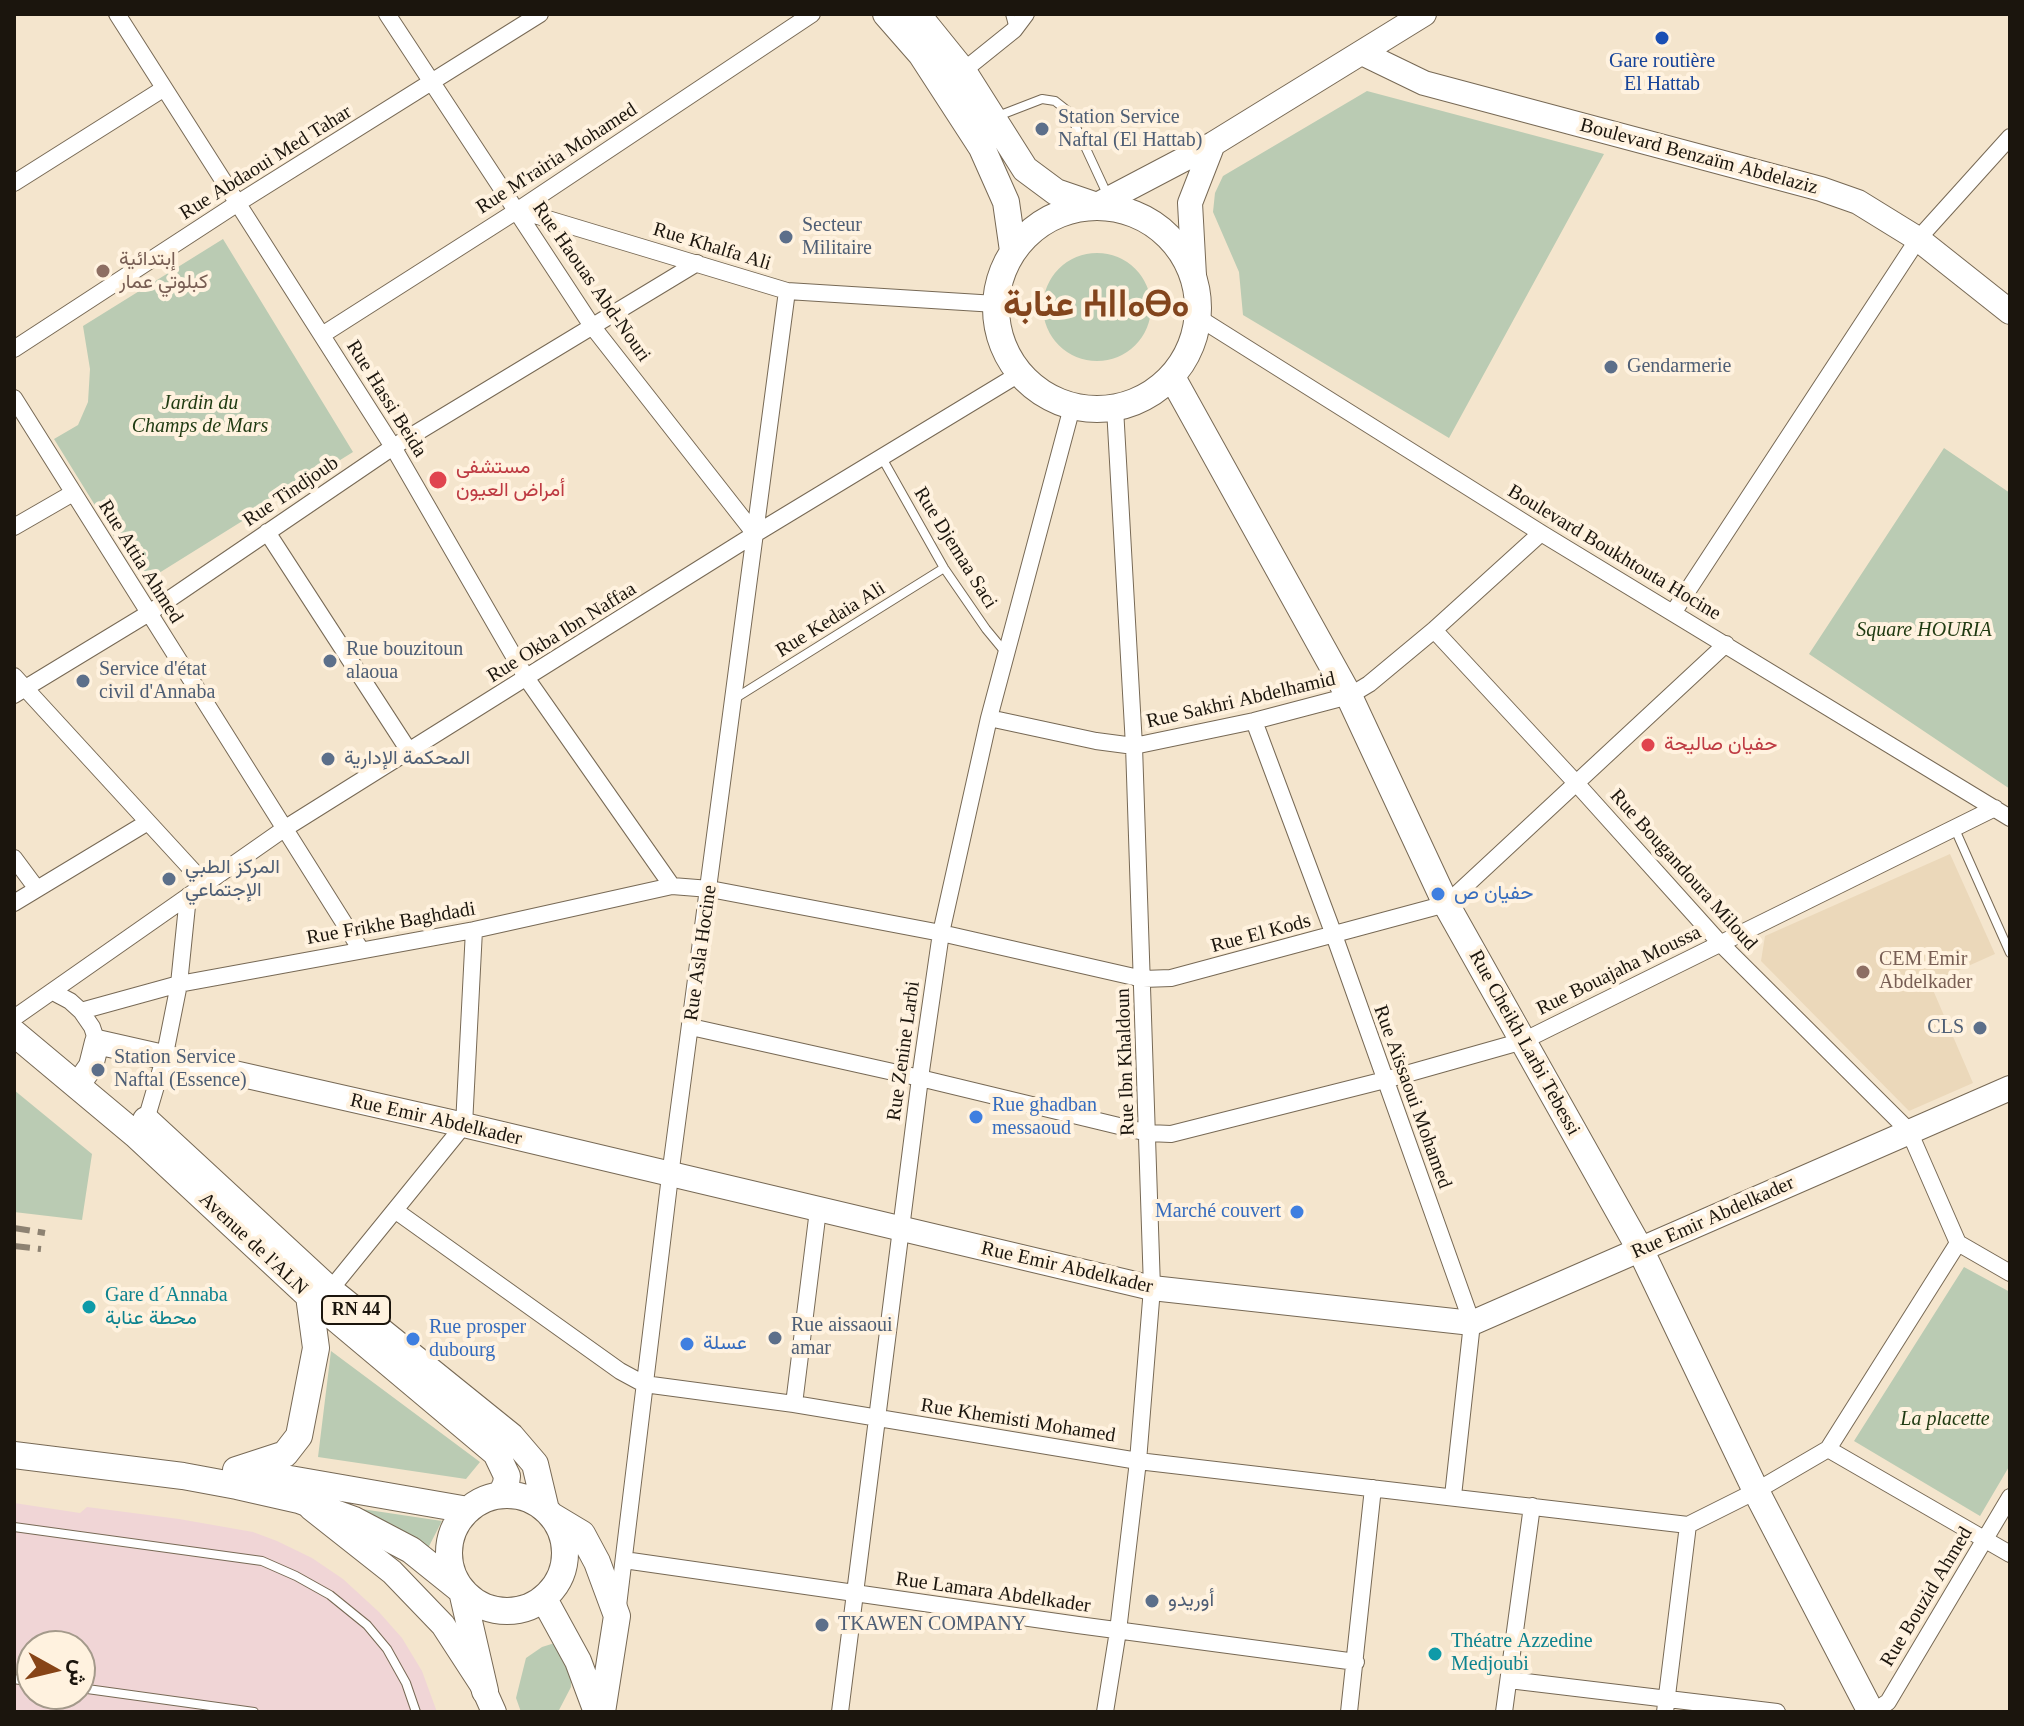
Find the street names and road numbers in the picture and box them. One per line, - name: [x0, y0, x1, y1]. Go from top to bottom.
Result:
- street label: Rue M'rairia Mohamed: [472, 98, 642, 220]
- street label: Rue Abdaoui Med Tahar: [176, 100, 356, 226]
- street label: Boulevard Benzaïm Abdelaziz: [1577, 114, 1821, 200]
- street label: Rue Haouas Abd-Nouri: [527, 197, 655, 367]
- street label: Rue Khalfa Ali: [650, 218, 774, 276]
- street label: Rue Hassi Beida: [341, 336, 431, 462]
- street label: Rue Tindjoub: [239, 451, 343, 533]
- street label: Boulevard Boukhtouta Hocine: [1503, 480, 1725, 626]
- street label: Rue Djemaa Saci: [908, 483, 1002, 613]
- street label: Rue Attia Ahmed: [92, 496, 188, 628]
- street label: Rue Okba Ibn Naffaa: [483, 577, 641, 689]
- street label: Rue Kedaia Ali: [772, 577, 890, 663]
- street label: Rue Sakhri Abdelhamid: [1144, 668, 1338, 734]
- street label: Rue Bougandoura Miloud: [1604, 784, 1762, 956]
- street label: Rue Asla Hocine: [680, 884, 722, 1022]
- street label: Rue Frikhe Baghdadi: [305, 897, 477, 951]
- street label: Rue El Kods: [1209, 909, 1313, 959]
- street label: Rue Bouajaha Moussa: [1533, 921, 1705, 1021]
- street label: Rue Cheikh Larbi Tebessi: [1463, 946, 1585, 1140]
- street label: Rue Zenine Larbi: [882, 979, 926, 1123]
- street label: Rue Ibn Khaldoun: [1111, 988, 1141, 1136]
- street label: Rue Aïssaoui Mohamed: [1368, 1002, 1456, 1192]
- street label: Rue Emir Abdelkader: [348, 1089, 524, 1151]
- street label: Rue Emir Abdelkader: [1628, 1171, 1798, 1265]
- street label: Avenue de l'ALN: [194, 1188, 312, 1300]
- street label: Rue Emir Abdelkader: [979, 1237, 1155, 1299]
- road number: RN 44: [322, 1296, 390, 1324]
- street label: Rue Khemisti Mohamed: [919, 1394, 1117, 1448]
- street label: Rue Bouzid Ahmed: [1876, 1523, 1978, 1671]
- street label: Rue Lamara Abdelkader: [894, 1567, 1092, 1619]

